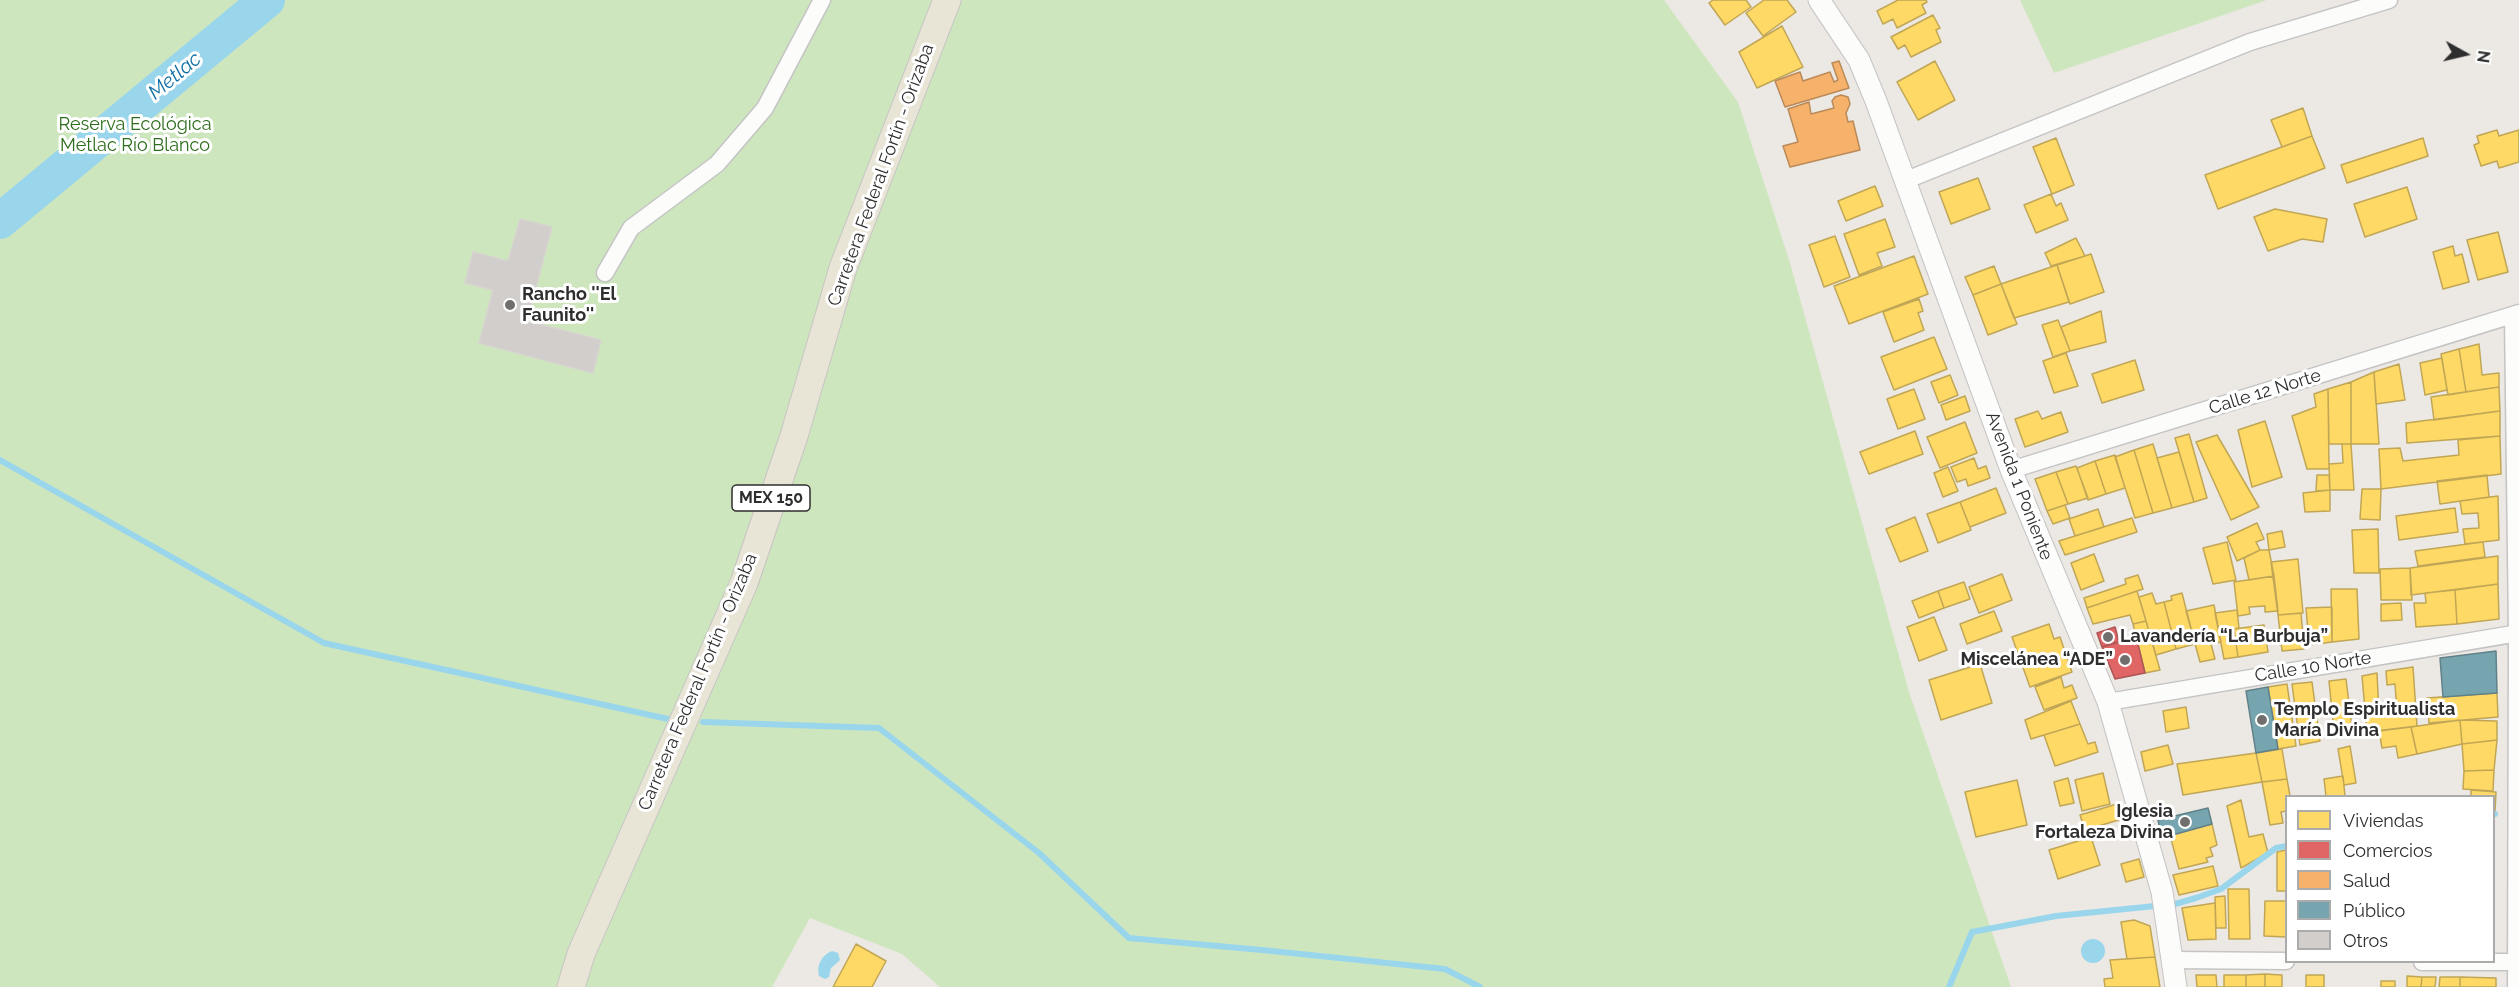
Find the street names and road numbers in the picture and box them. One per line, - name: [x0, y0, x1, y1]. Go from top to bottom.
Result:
- street label: Carretera Federal Fortín - Orizaba: [823, 41, 939, 309]
- street label: Calle 12 Norte: [2206, 365, 2324, 419]
- street label: Avenida 1 Poniente: [1981, 409, 2057, 563]
- road number: MEX 150: [732, 485, 810, 511]
- street label: Carretera Federal Fortín - Orizaba: [634, 550, 762, 814]
- street label: Calle 10 Norte: [2253, 647, 2373, 687]

